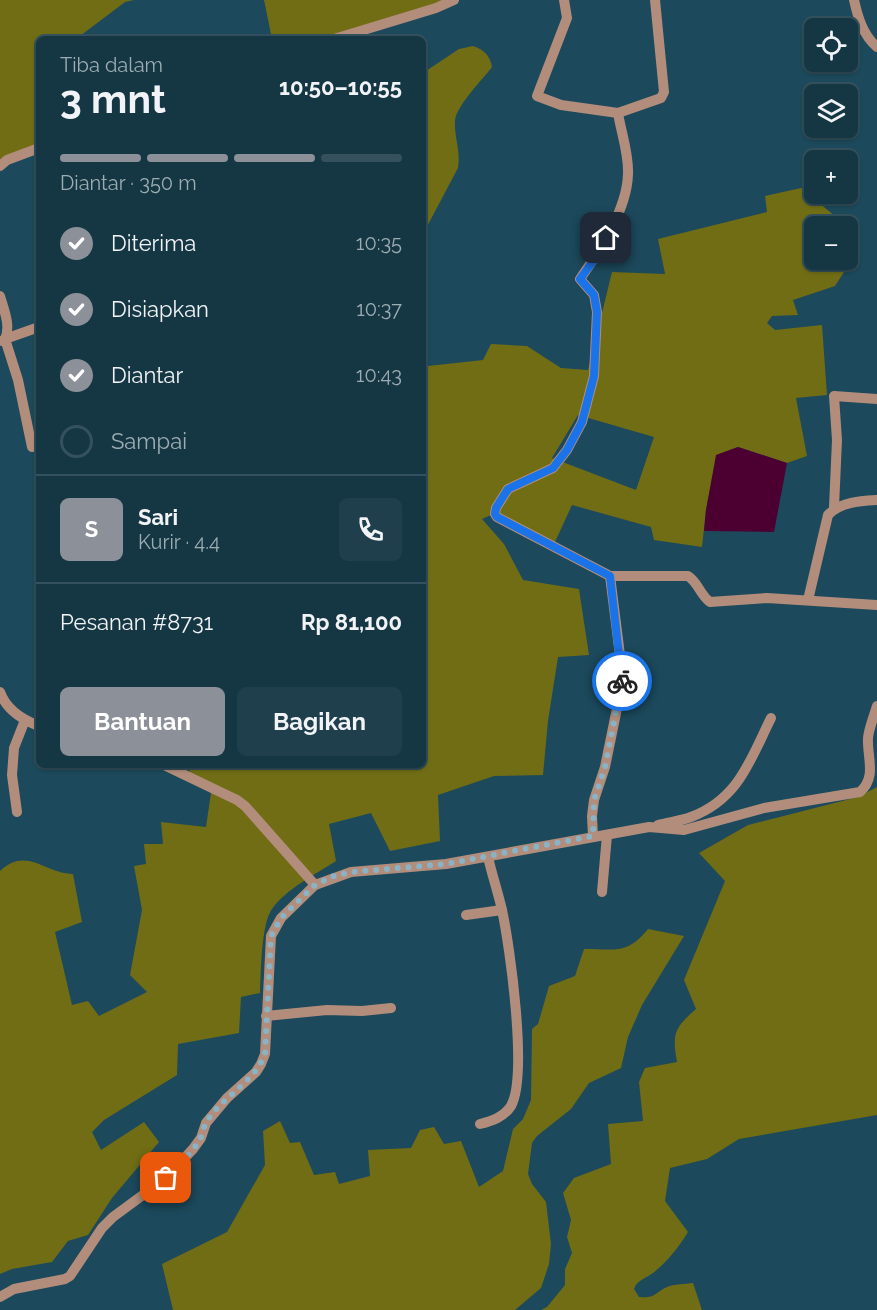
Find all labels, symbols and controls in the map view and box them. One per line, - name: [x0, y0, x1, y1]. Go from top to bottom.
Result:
- map controls: [804, 18, 858, 270]
- button: locate: [804, 18, 858, 72]
- text: Tiba dalam: [60, 53, 163, 77]
- text: 10:50–10:55: [279, 74, 402, 100]
- text: 3 mnt: [60, 76, 166, 122]
- button: layers: [804, 84, 858, 138]
- button: +: [804, 150, 858, 204]
- text: Diantar · 350 m: [60, 171, 197, 195]
- pin: [580, 212, 631, 263]
- button: −: [804, 216, 858, 270]
- icon: home: [589, 221, 622, 254]
- icon: check: [60, 227, 93, 260]
- text: Diterima: [111, 230, 196, 256]
- text: 10:35: [356, 231, 402, 255]
- icon: check: [60, 293, 93, 326]
- text: Disiapkan: [111, 296, 209, 322]
- text: 10:37: [356, 297, 402, 321]
- icon: check: [60, 359, 93, 392]
- text: Diantar: [111, 362, 183, 388]
- text: 10:43: [356, 363, 402, 387]
- text: Sampai: [111, 428, 187, 454]
- button: phone: [339, 498, 402, 561]
- text: Sari: [138, 504, 178, 530]
- text: S: [85, 516, 98, 542]
- text: Kurir · 4.4: [138, 530, 220, 554]
- text: Pesanan #8731: [60, 609, 213, 635]
- text: Rp 81,100: [301, 609, 402, 635]
- courier: [592, 651, 652, 711]
- icon: bike: [606, 665, 639, 698]
- button: Bantuan: [60, 687, 225, 756]
- button: Bagikan: [237, 687, 402, 756]
- pin: [140, 1152, 191, 1203]
- icon: bag: [149, 1161, 182, 1194]

